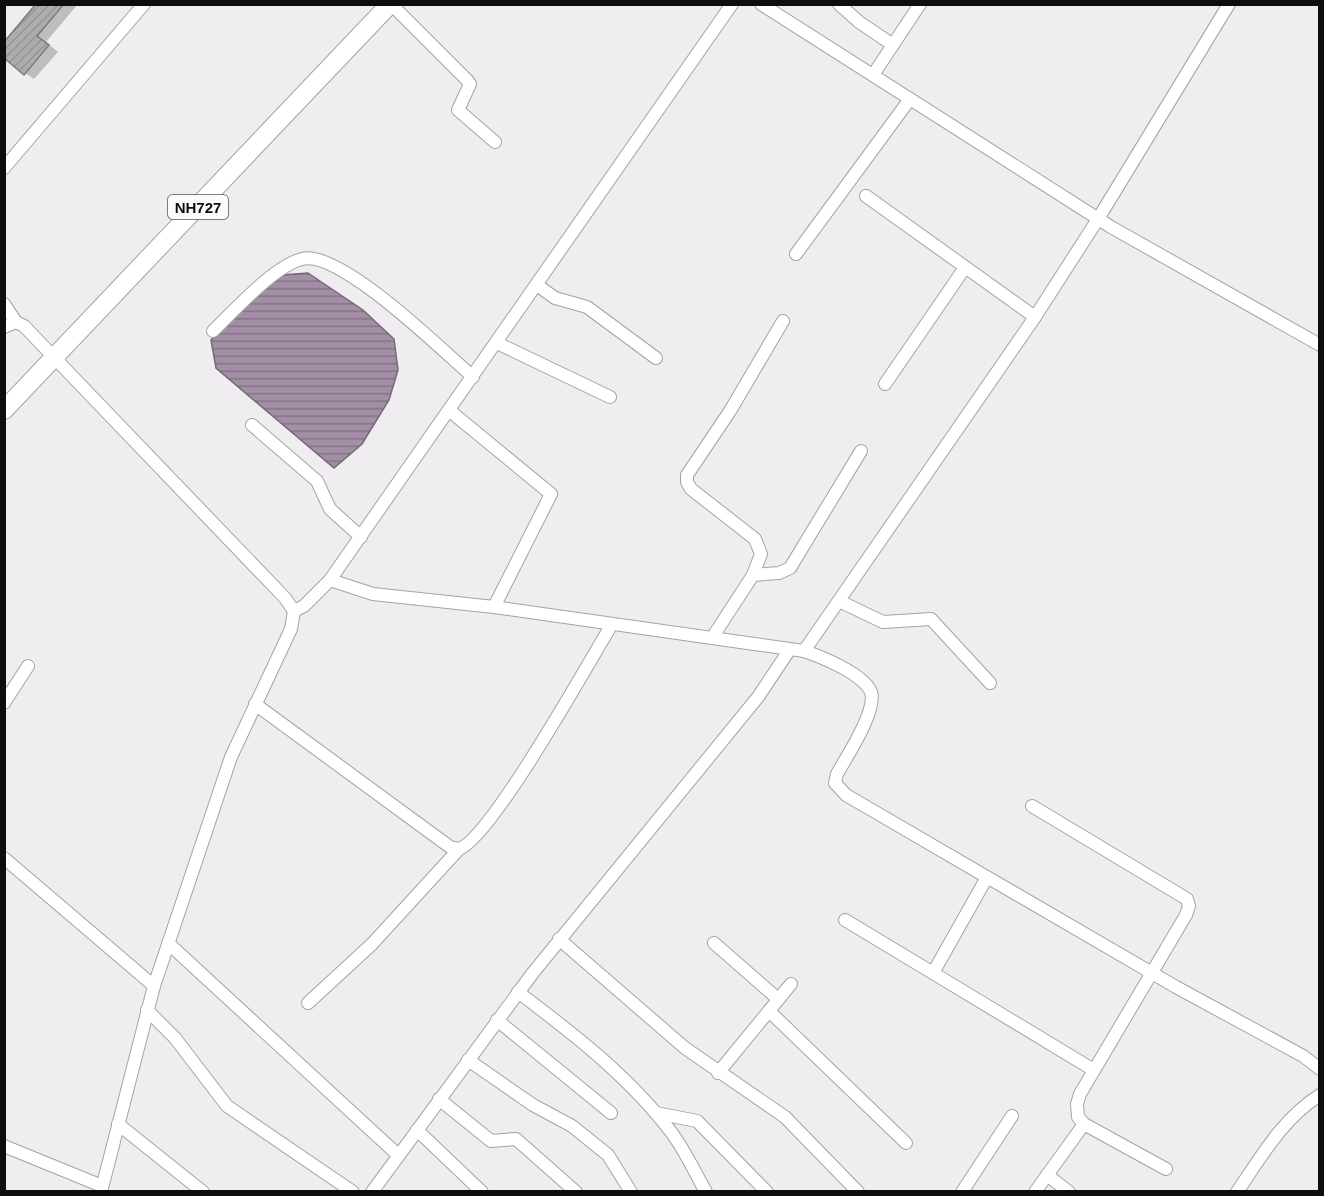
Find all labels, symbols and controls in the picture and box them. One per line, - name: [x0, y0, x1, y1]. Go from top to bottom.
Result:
- road number: NH727: [168, 195, 228, 219]

